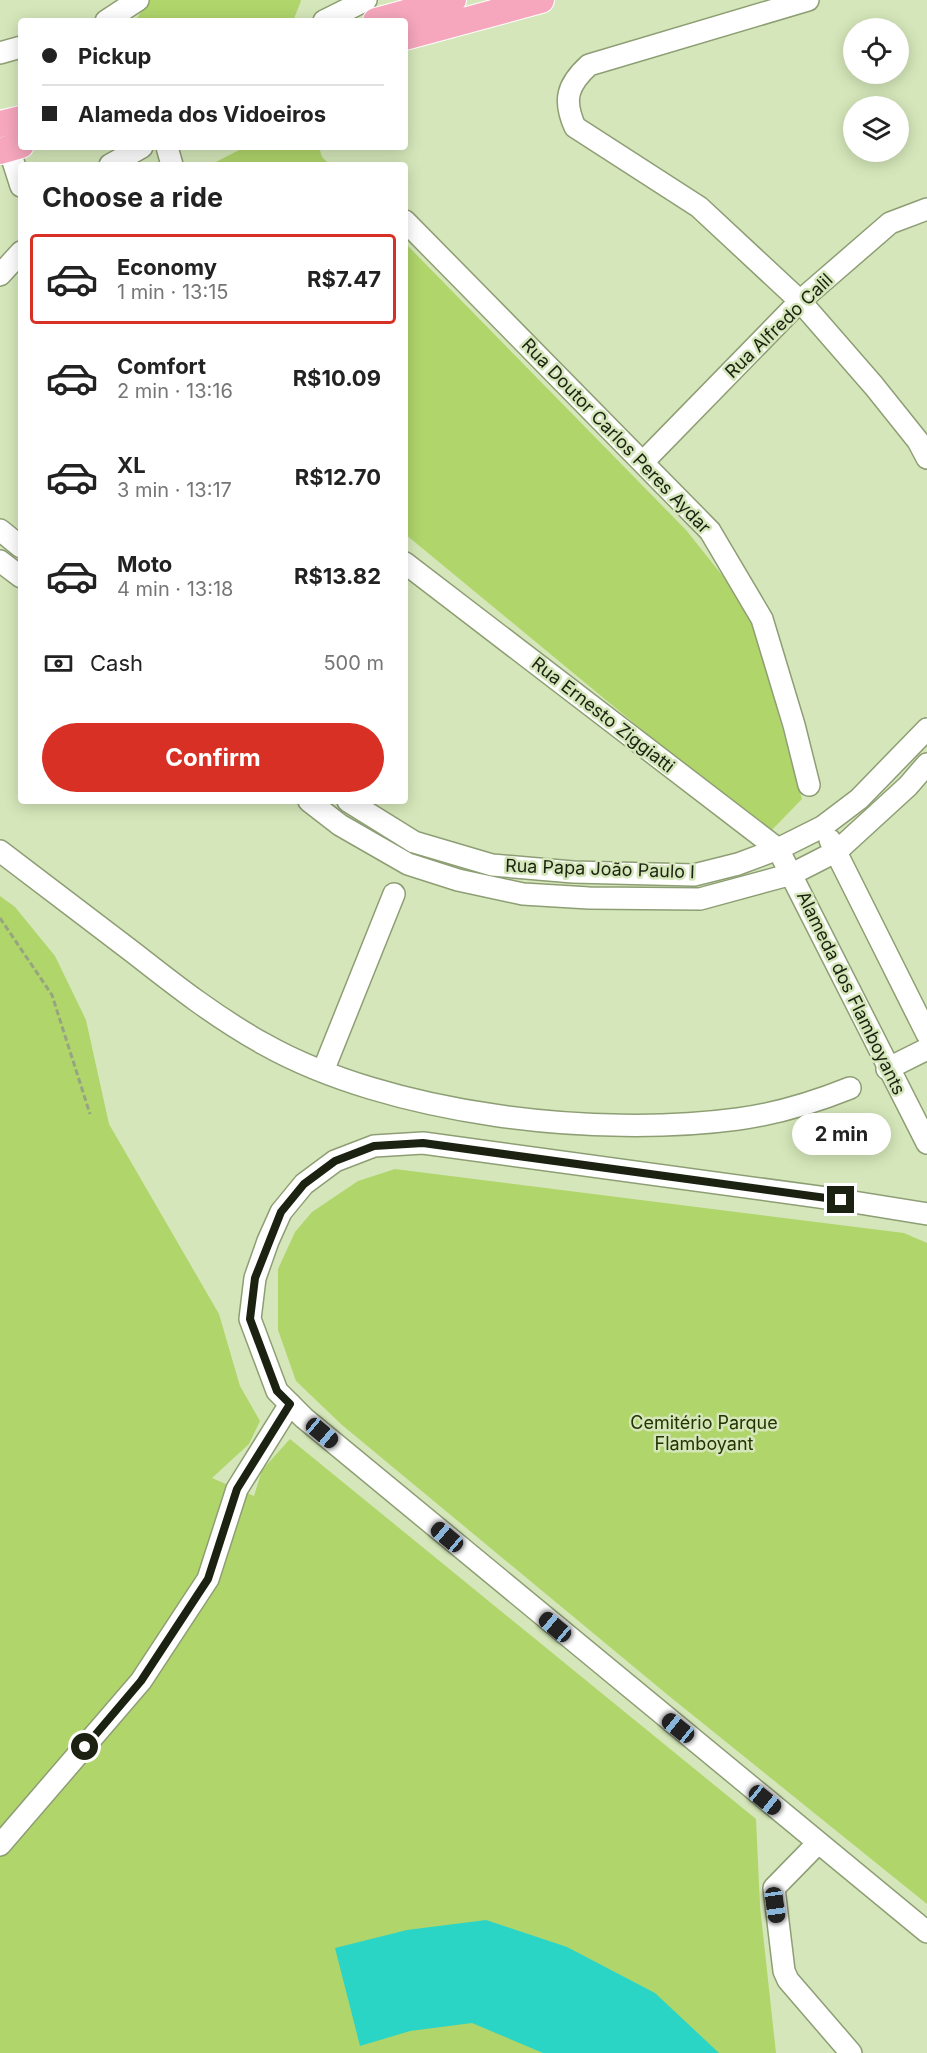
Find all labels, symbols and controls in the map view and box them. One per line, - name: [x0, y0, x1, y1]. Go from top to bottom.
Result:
- map controls: [843, 18, 909, 162]
- button: locate: [843, 18, 909, 84]
- text: Pickup: [78, 43, 152, 69]
- button: layers: [843, 96, 909, 162]
- text: Alameda dos Vidoeiros: [78, 101, 326, 127]
- text: Choose a ride: [42, 181, 223, 214]
- icon: car: [45, 252, 99, 306]
- text: Economy: [117, 254, 217, 280]
- text: R$7.47: [307, 266, 381, 292]
- street label: Rua Alfredo Calil: [721, 269, 837, 382]
- text: 1 min · 13:15: [117, 280, 229, 304]
- street label: Rua Doutor Carlos Peres Aydar: [518, 334, 715, 538]
- icon: car: [45, 351, 99, 405]
- text: Comfort: [117, 353, 206, 379]
- text: R$10.09: [293, 365, 381, 391]
- text: 2 min · 13:16: [117, 379, 233, 403]
- icon: car: [45, 450, 99, 504]
- text: XL: [117, 452, 146, 478]
- text: R$12.70: [295, 464, 381, 490]
- text: 3 min · 13:17: [117, 478, 232, 502]
- icon: car: [45, 549, 99, 603]
- text: Moto: [117, 551, 172, 577]
- text: R$13.82: [294, 563, 381, 589]
- text: 4 min · 13:18: [117, 577, 234, 601]
- icon: cash: [42, 647, 75, 680]
- text: Cash: [90, 650, 143, 676]
- text: 500 m: [323, 651, 384, 675]
- street label: Rua Ernesto Ziggiatti: [528, 652, 679, 777]
- button: Confirm: [42, 723, 384, 792]
- street label: Rua Papa João Paulo I: [505, 855, 695, 882]
- street label: Alameda dos Flamboyants: [793, 887, 910, 1098]
- callout: 2 min: [792, 1113, 890, 1155]
- text: 2 min: [815, 1122, 868, 1146]
- route end: [827, 1186, 854, 1213]
- park label: Cemitério Parque Flamboyant: [630, 1412, 778, 1454]
- car: [302, 1415, 342, 1451]
- car: [427, 1519, 467, 1555]
- car: [535, 1609, 575, 1645]
- car: [658, 1710, 698, 1746]
- route start: [71, 1733, 98, 1760]
- car: [745, 1782, 785, 1818]
- car: [764, 1886, 786, 1924]

